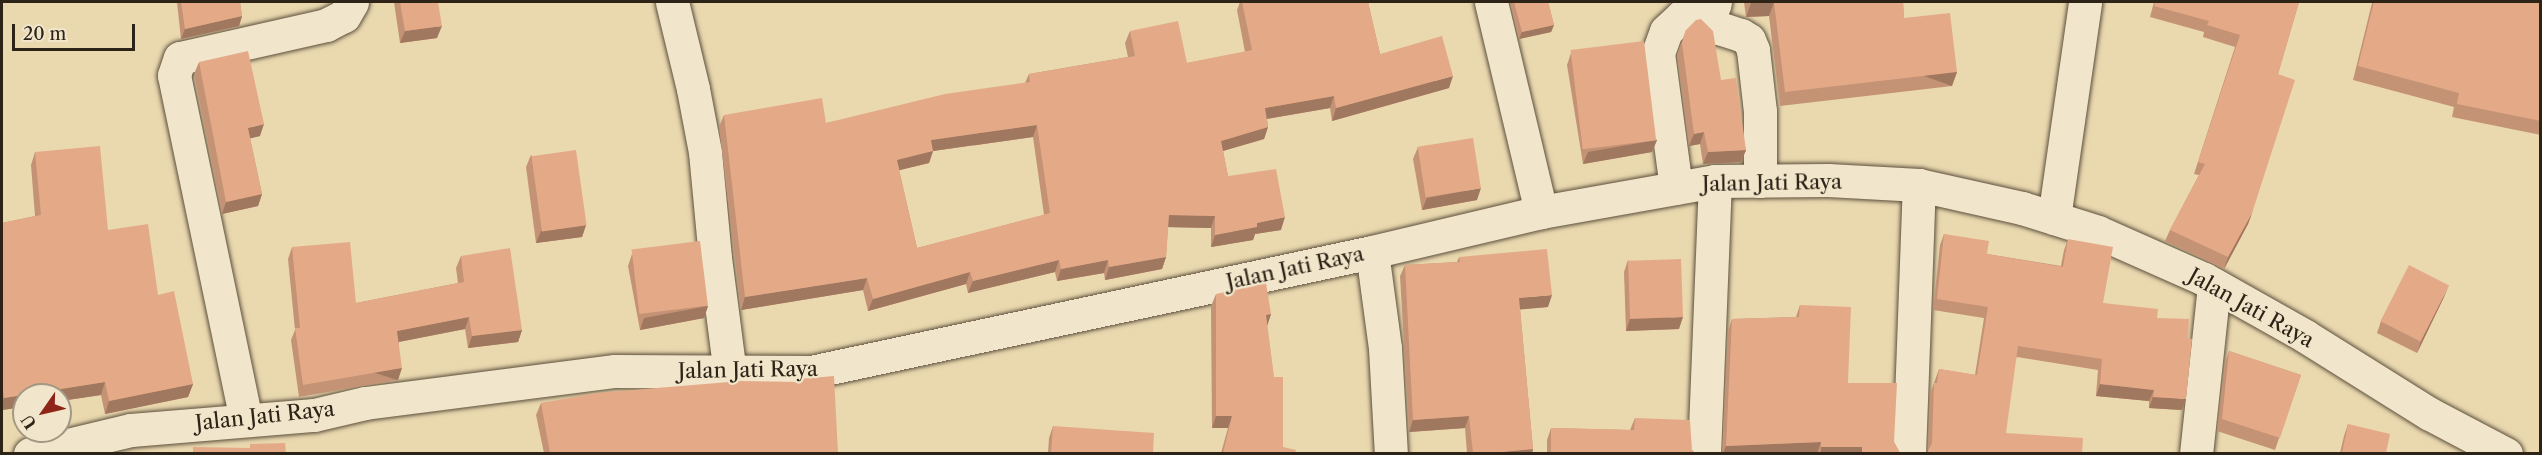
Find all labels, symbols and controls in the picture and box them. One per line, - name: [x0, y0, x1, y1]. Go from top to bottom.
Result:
- scale bar: [15, 12, 138, 50]
- text: 20 m: [23, 23, 66, 45]
- street label: Jalan Jati Raya: [1702, 169, 1842, 197]
- street label: Jalan Jati Raya: [1224, 241, 1366, 295]
- street label: Jalan Jati Raya: [2184, 263, 2318, 353]
- street label: Jalan Jati Raya: [678, 356, 818, 384]
- north arrow: [12, 383, 72, 443]
- street label: Jalan Jati Raya: [194, 396, 336, 436]
- text: U: [17, 411, 41, 433]

